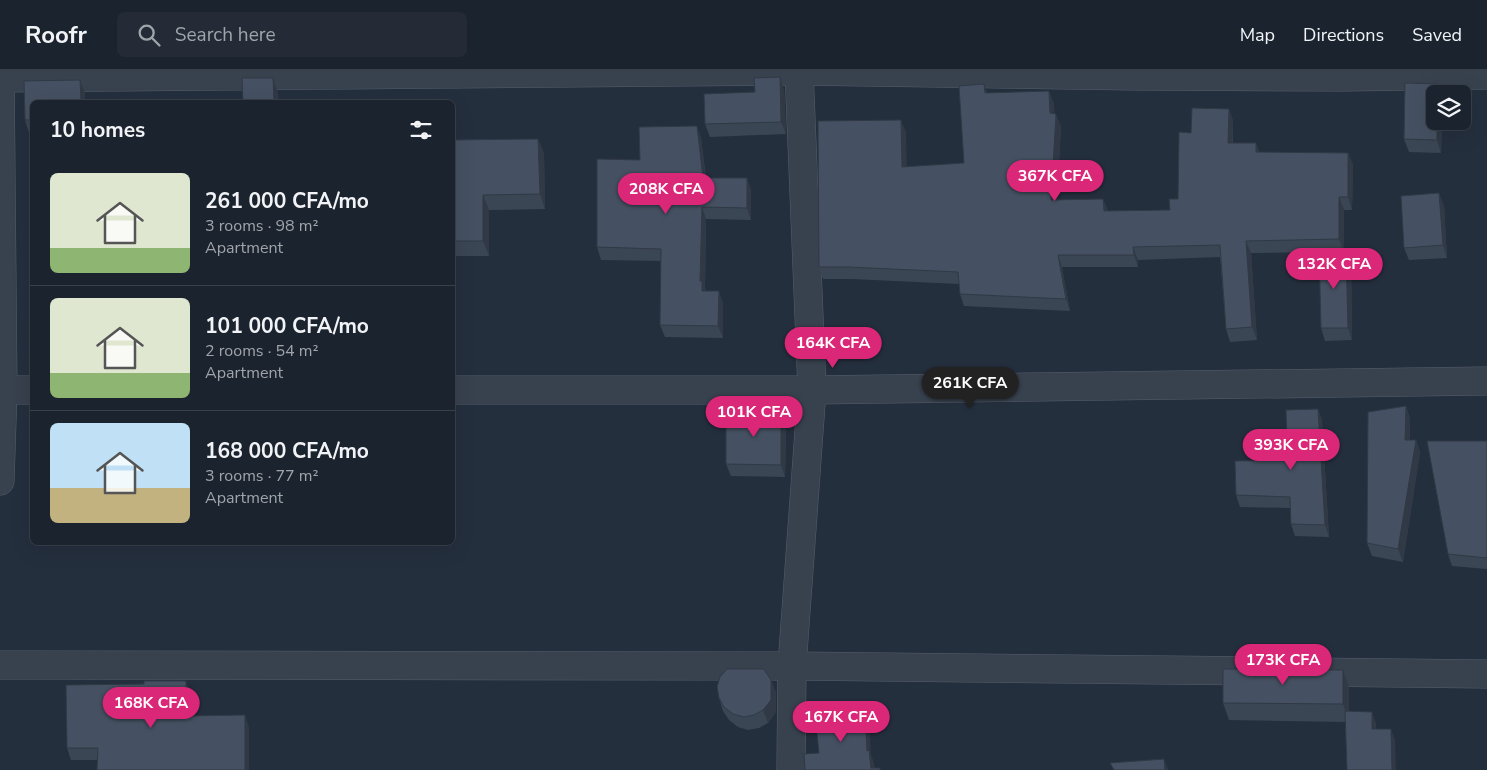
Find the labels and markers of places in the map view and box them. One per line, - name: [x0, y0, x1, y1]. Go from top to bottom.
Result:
- pin: 367K CFA: [1003, 160, 1107, 202]
- pin: 208K CFA: [614, 172, 718, 215]
- pin: 132K CFA: [1282, 248, 1386, 290]
- pin: 164K CFA: [781, 326, 885, 369]
- pin: 261K CFA: [918, 366, 1022, 409]
- pin: 101K CFA: [702, 396, 806, 438]
- pin: 393K CFA: [1239, 428, 1343, 471]
- pin: 173K CFA: [1231, 644, 1335, 686]
- pin: 168K CFA: [99, 686, 203, 729]
- pin: 167K CFA: [789, 700, 893, 743]

